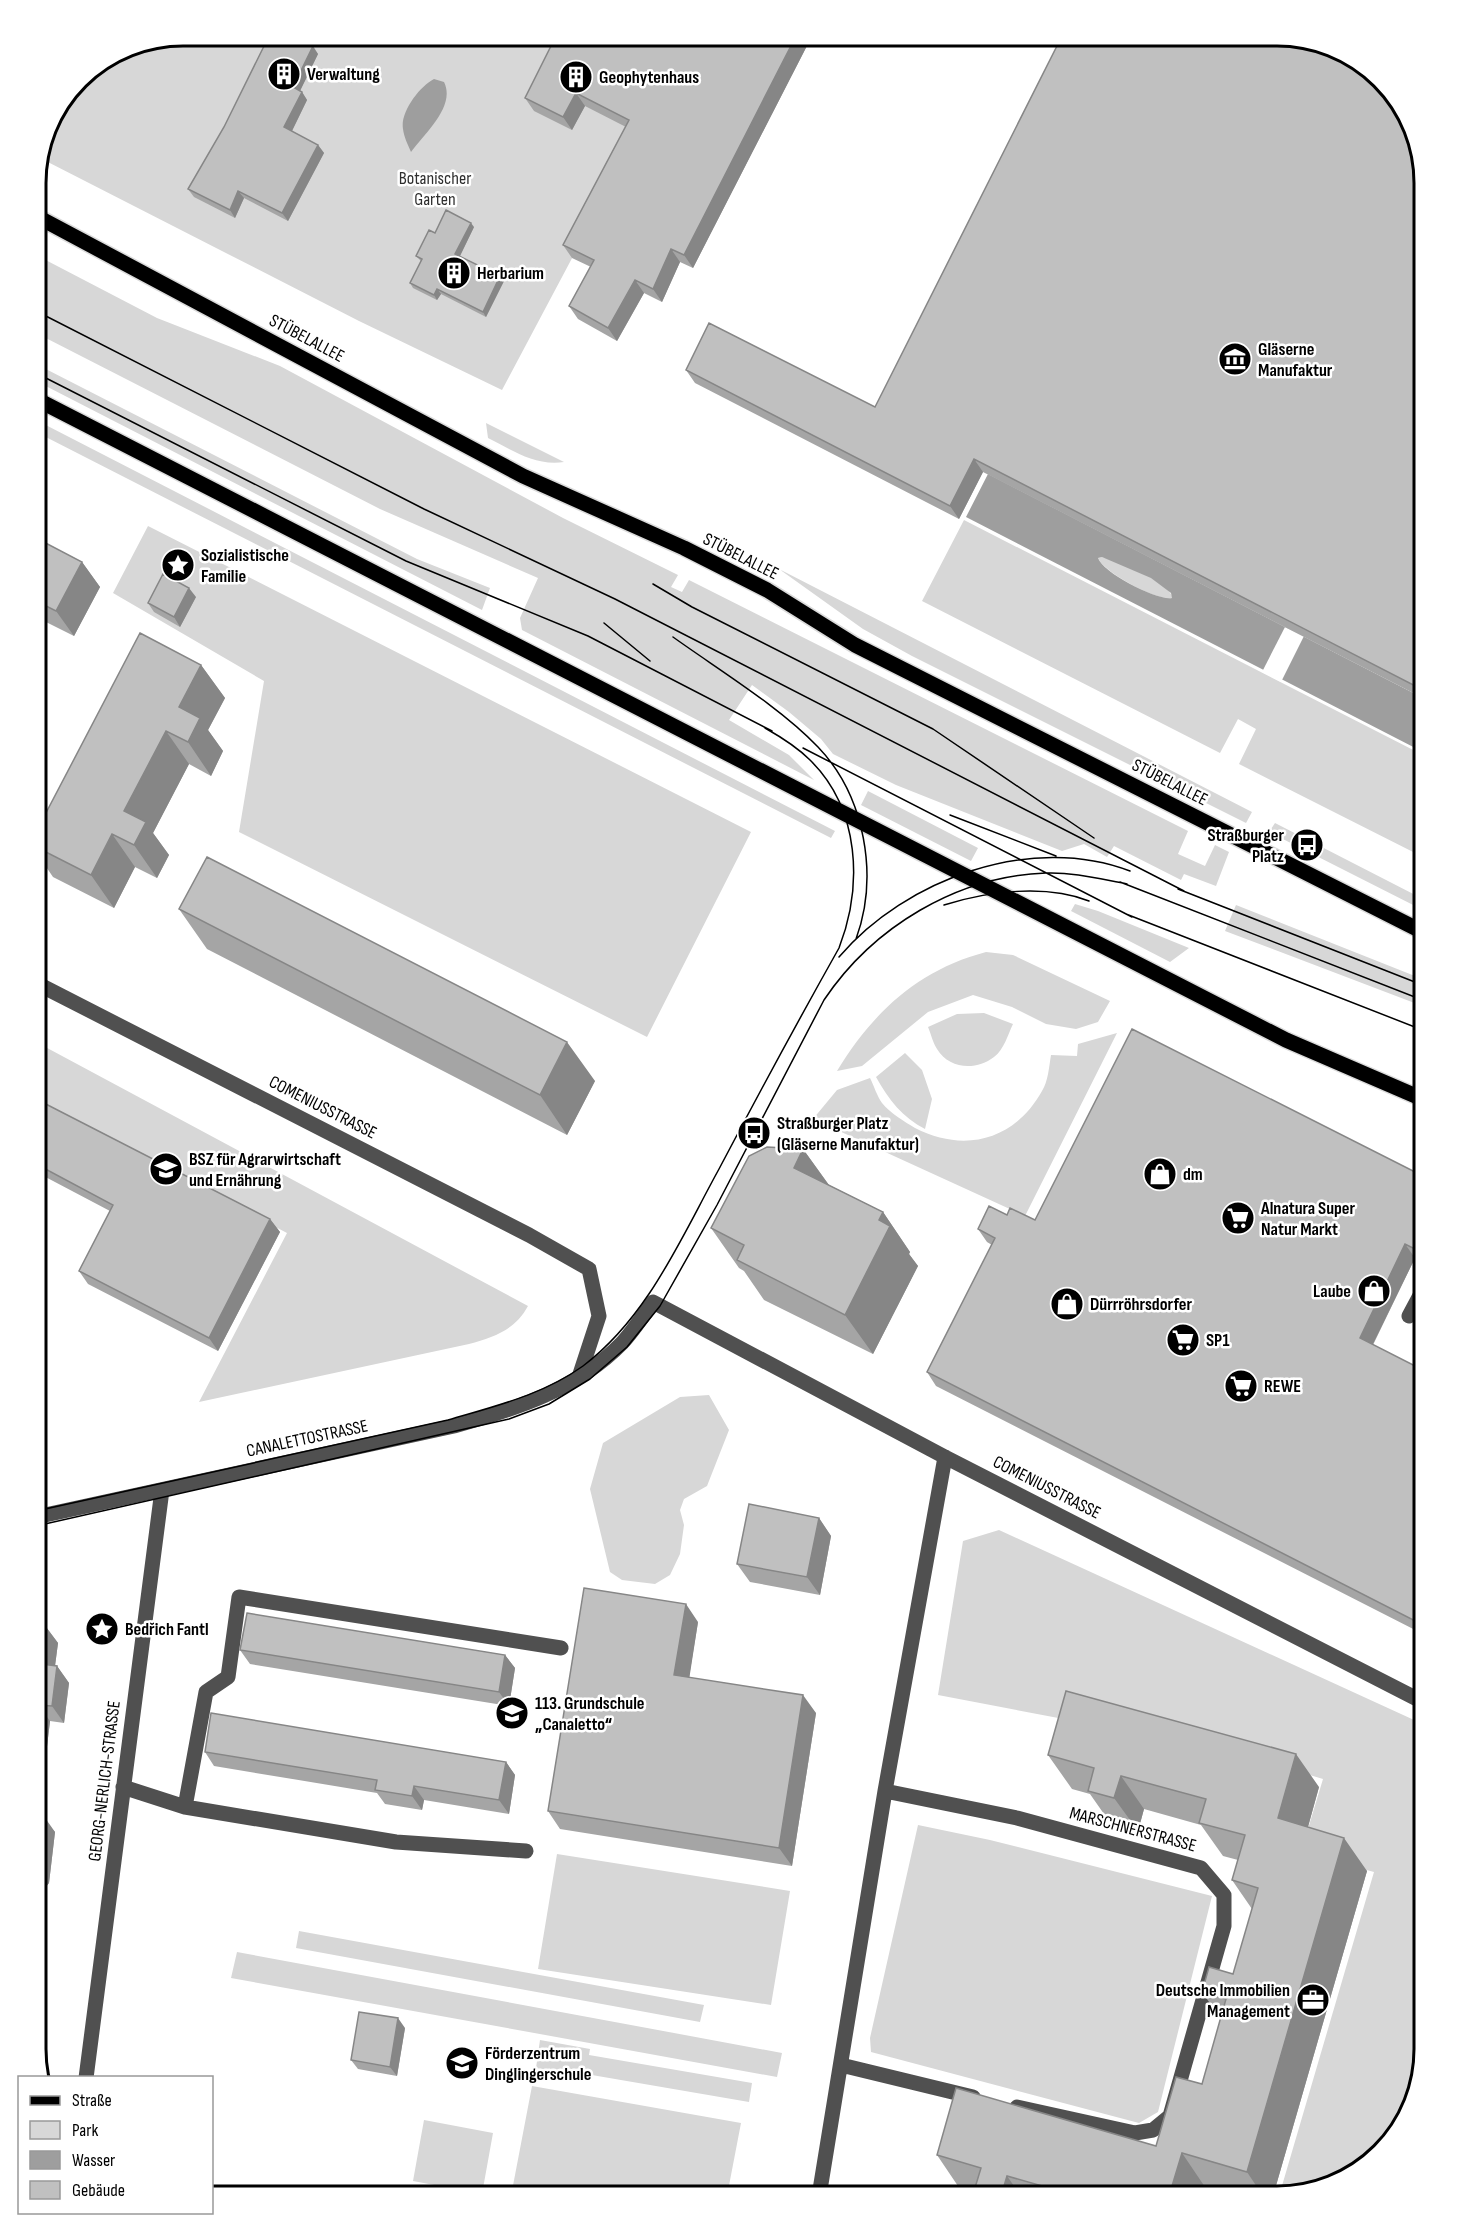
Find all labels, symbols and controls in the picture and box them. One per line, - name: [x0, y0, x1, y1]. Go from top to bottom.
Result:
- building icon: Verwaltung: [266, 56, 302, 92]
- building icon: Geophytenhaus: [558, 59, 594, 95]
- place label: Verwaltung: [307, 64, 380, 85]
- place label: Geophytenhaus: [599, 67, 699, 88]
- park label: Botanischer Garten: [399, 168, 471, 210]
- building icon: Herbarium: [436, 255, 472, 291]
- place label: Herbarium: [477, 263, 544, 284]
- street label: STÜBELALLEE: [266, 310, 348, 367]
- place label: Gläserne Manufaktur: [1258, 339, 1333, 381]
- museum icon: Gläserne Manufaktur: [1217, 341, 1253, 377]
- street label: STÜBELALLEE: [700, 528, 782, 584]
- place label: Sozialistische Familie: [201, 545, 289, 587]
- place icon: Sozialistische Familie: [160, 547, 196, 583]
- street label: STÜBELALLEE: [1129, 754, 1211, 810]
- place label: Straßburger Platz: [1207, 825, 1284, 867]
- bus stop icon: Straßburger Platz: [1289, 827, 1325, 863]
- street label: COMENIUSSTRASSE: [265, 1071, 380, 1144]
- place label: Straßburger Platz (Gläserne Manufaktur): [777, 1113, 919, 1155]
- bus stop icon: Straßburger Platz (Gläserne Manufaktur): [736, 1115, 772, 1151]
- place label: BSZ für Agrarwirtschaft und Ernährung: [189, 1149, 341, 1191]
- school or university icon: BSZ für Agrarwirtschaft und Ernährung: [148, 1151, 184, 1187]
- shop icon: dm: [1142, 1156, 1178, 1192]
- place label: dm: [1183, 1164, 1203, 1185]
- place label: Alnatura Super Natur Markt: [1260, 1198, 1356, 1240]
- supermarket icon: Alnatura Super Natur Markt: [1220, 1200, 1256, 1236]
- shop icon: Laube: [1356, 1273, 1392, 1309]
- place label: Laube: [1313, 1281, 1351, 1302]
- shop icon: Dürrröhrsdorfer: [1049, 1286, 1085, 1322]
- place label: Dürrröhrsdorfer: [1090, 1294, 1192, 1315]
- supermarket icon: SP1: [1165, 1322, 1201, 1358]
- place label: SP1: [1206, 1330, 1230, 1351]
- supermarket icon: REWE: [1223, 1368, 1259, 1404]
- place label: REWE: [1264, 1376, 1301, 1397]
- street label: CANALETTOSTRASSE: [244, 1415, 370, 1462]
- street label: COMENIUSSTRASSE: [989, 1451, 1104, 1524]
- place icon: Bedřich Fantl: [84, 1611, 120, 1647]
- place label: Bedřich Fantl: [125, 1619, 209, 1640]
- place label: 113. Grundschule „Canaletto“: [535, 1693, 645, 1735]
- school or university icon: 113. Grundschule „Canaletto“: [494, 1695, 530, 1731]
- street label: GEORG-NERLICH-STRASSE: [84, 1700, 125, 1863]
- street label: MARSCHNERSTRASSE: [1067, 1802, 1199, 1857]
- place label: Deutsche Immobilien Management: [1156, 1980, 1290, 2022]
- office icon: Deutsche Immobilien Management: [1295, 1982, 1331, 2018]
- place label: Förderzentrum Dinglingerschule: [485, 2043, 591, 2085]
- school or university icon: Förderzentrum Dinglingerschule: [444, 2045, 480, 2081]
- legend: [18, 2076, 213, 2214]
- text: Straße: [72, 2090, 112, 2111]
- text: Park: [72, 2120, 98, 2141]
- text: Wasser: [72, 2150, 115, 2171]
- text: Gebäude: [72, 2180, 125, 2201]

